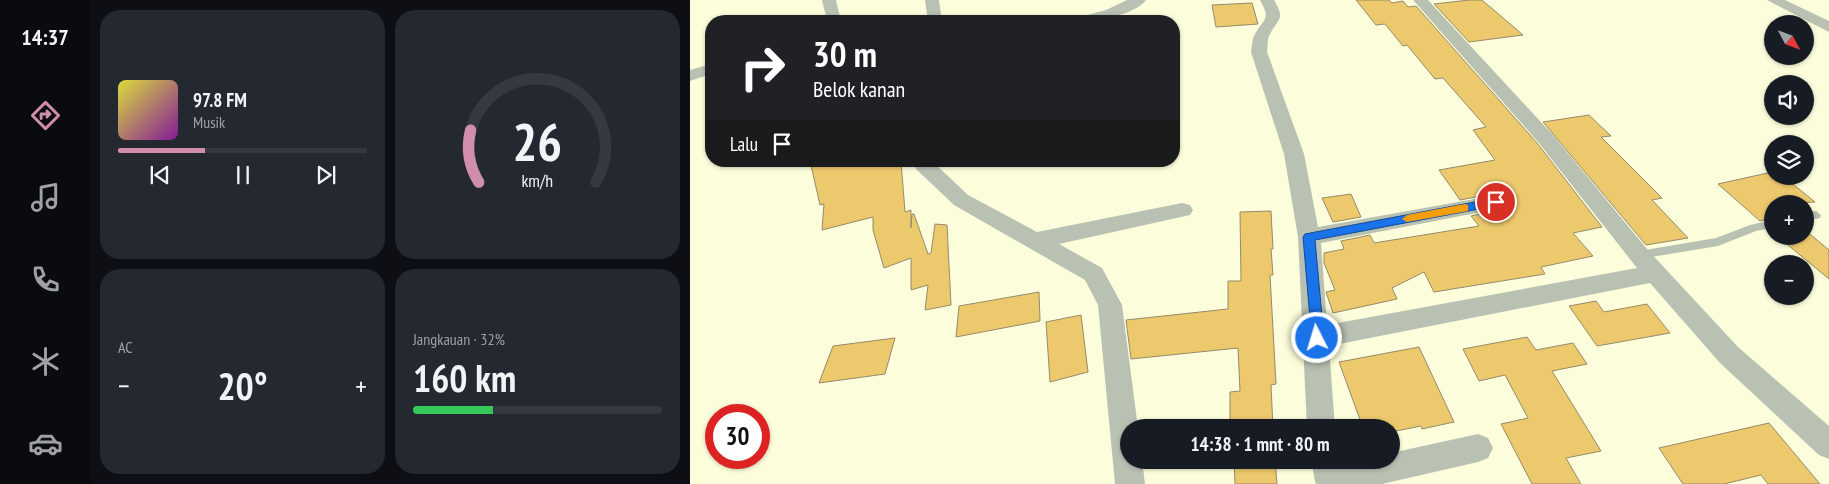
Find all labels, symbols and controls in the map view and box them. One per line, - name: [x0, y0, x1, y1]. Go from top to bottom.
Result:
- north arrow: [1764, 15, 1814, 65]
- map controls: [1764, 15, 1814, 305]
- text: 14:37: [21, 23, 69, 51]
- text: 30 m: [813, 31, 877, 77]
- icon: right: [730, 35, 795, 100]
- text: Belok kanan: [813, 75, 905, 103]
- button: sound: [1764, 75, 1814, 125]
- text: 97.8 FM: [193, 88, 247, 112]
- icon: directions: [28, 98, 63, 133]
- text: 26: [513, 108, 562, 175]
- text: Musik: [193, 112, 225, 132]
- icon: arrive: [768, 130, 796, 158]
- text: Lalu: [730, 132, 758, 156]
- button: layers: [1764, 135, 1814, 185]
- icon: previous: [146, 161, 174, 189]
- icon: pause: [229, 161, 257, 189]
- icon: next: [312, 161, 340, 189]
- text: km/h: [522, 169, 553, 192]
- icon: music: [28, 180, 63, 215]
- pin: [1475, 181, 1517, 223]
- icon: arrive: [1482, 188, 1510, 216]
- button: +: [1764, 195, 1814, 245]
- button: −: [1764, 255, 1814, 305]
- icon: phone: [28, 262, 63, 297]
- position arrow: [1290, 311, 1342, 363]
- text: Jangkauan · 32%: [413, 329, 505, 349]
- text: AC: [118, 337, 133, 357]
- icon: climate: [28, 344, 63, 379]
- text: 160 km: [413, 353, 516, 402]
- text: 20°: [217, 361, 268, 410]
- text: −: [118, 367, 130, 404]
- text: +: [355, 367, 367, 404]
- speed limit sign: 30: [705, 404, 770, 469]
- icon: car: [28, 426, 63, 461]
- text: 14:38 · 1 mnt · 80 m: [1190, 432, 1330, 456]

